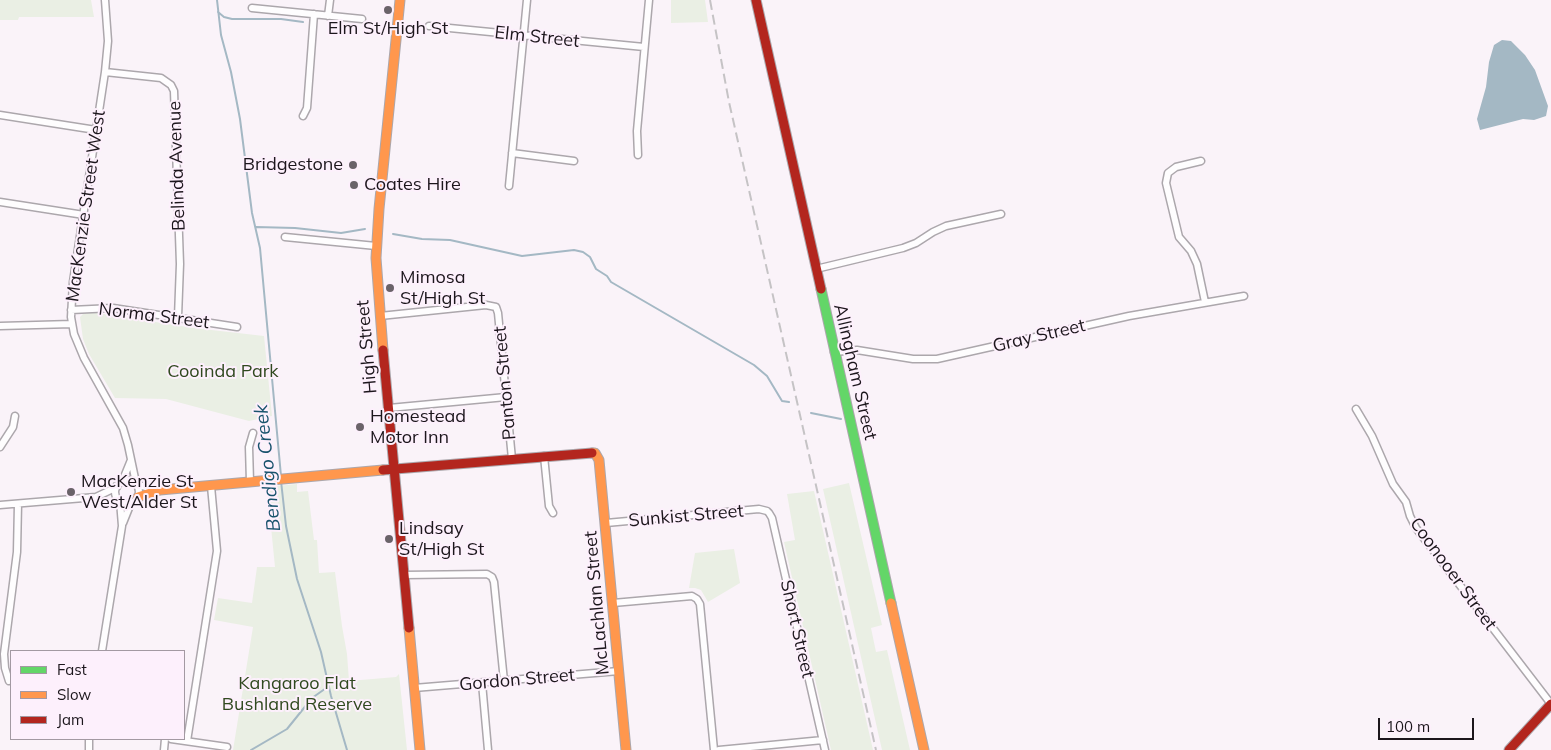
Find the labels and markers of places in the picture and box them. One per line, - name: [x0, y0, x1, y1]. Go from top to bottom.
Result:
- marker: Elm St/High St: [382, 4, 394, 16]
- place label: Elm St/High St: [328, 18, 448, 40]
- place label: Bridgestone: [243, 154, 343, 176]
- marker: Bridgestone: [347, 159, 359, 171]
- place label: Coates Hire: [364, 174, 461, 196]
- marker: Coates Hire: [348, 179, 360, 191]
- place label: Mimosa St/High St: [400, 267, 485, 310]
- marker: Mimosa St/High St: [384, 282, 396, 294]
- place label: Homestead Motor Inn: [370, 406, 466, 448]
- marker: Homestead Motor Inn: [354, 421, 366, 433]
- place label: MacKenzie St West/Alder St: [81, 471, 197, 514]
- marker: MacKenzie St West/Alder St: [65, 486, 77, 498]
- place label: Lindsay St/High St: [399, 518, 484, 560]
- marker: Lindsay St/High St: [383, 533, 395, 545]

